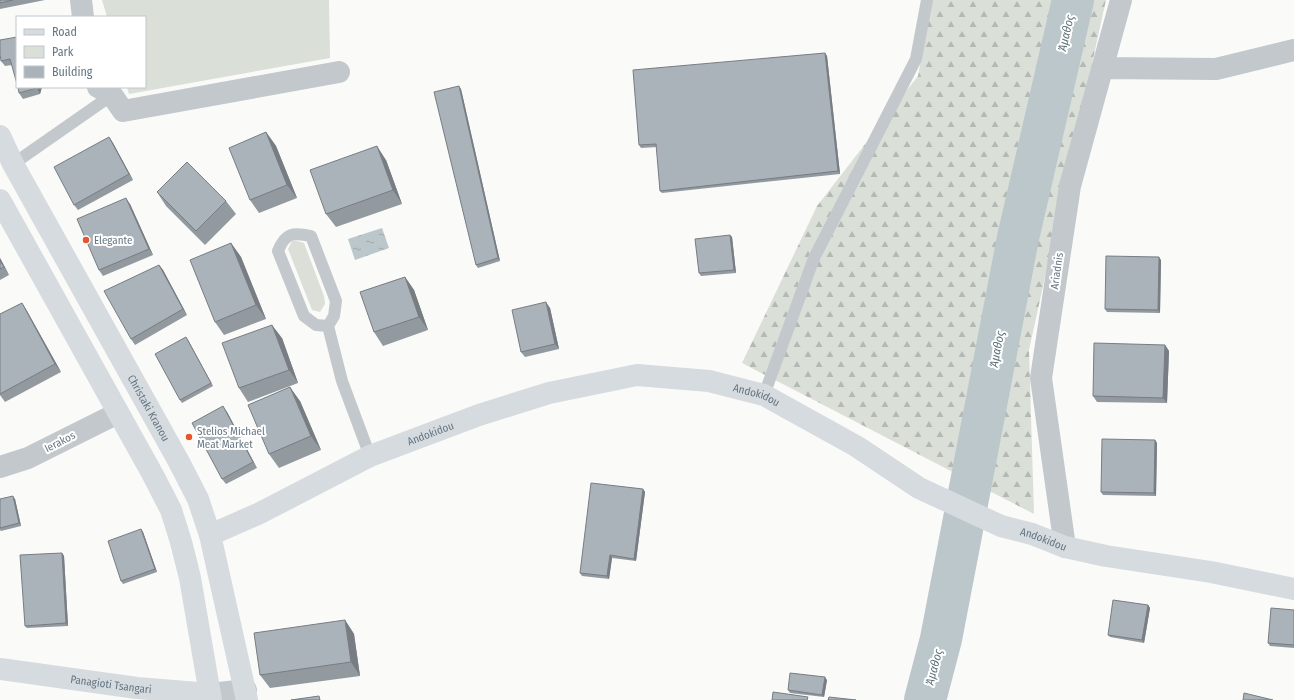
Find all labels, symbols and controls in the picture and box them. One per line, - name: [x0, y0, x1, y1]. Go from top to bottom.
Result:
- water label: Άμαθος: [1055, 13, 1077, 53]
- legend: [16, 16, 146, 88]
- text: Road: [52, 25, 77, 39]
- text: Park: [52, 45, 74, 59]
- text: Building: [52, 65, 93, 79]
- place label: Elegante: [94, 234, 132, 247]
- marker: Elegante: [81, 235, 91, 245]
- street label: Ariadnis: [1048, 252, 1066, 290]
- water label: Άμαθος: [986, 329, 1008, 369]
- street label: Christaki Kranou: [125, 372, 173, 443]
- street label: Andokidou: [732, 381, 782, 409]
- street label: Andokidou: [405, 419, 455, 448]
- place label: Stelios Michael Meat Market: [197, 425, 265, 451]
- street label: Ierakos: [42, 429, 78, 455]
- marker: Stelios Michael Meat Market: [184, 432, 194, 442]
- street label: Andokidou: [1019, 525, 1069, 554]
- water label: Άμαθος: [922, 647, 946, 687]
- street label: Panagioti Tsangari: [70, 672, 152, 696]

